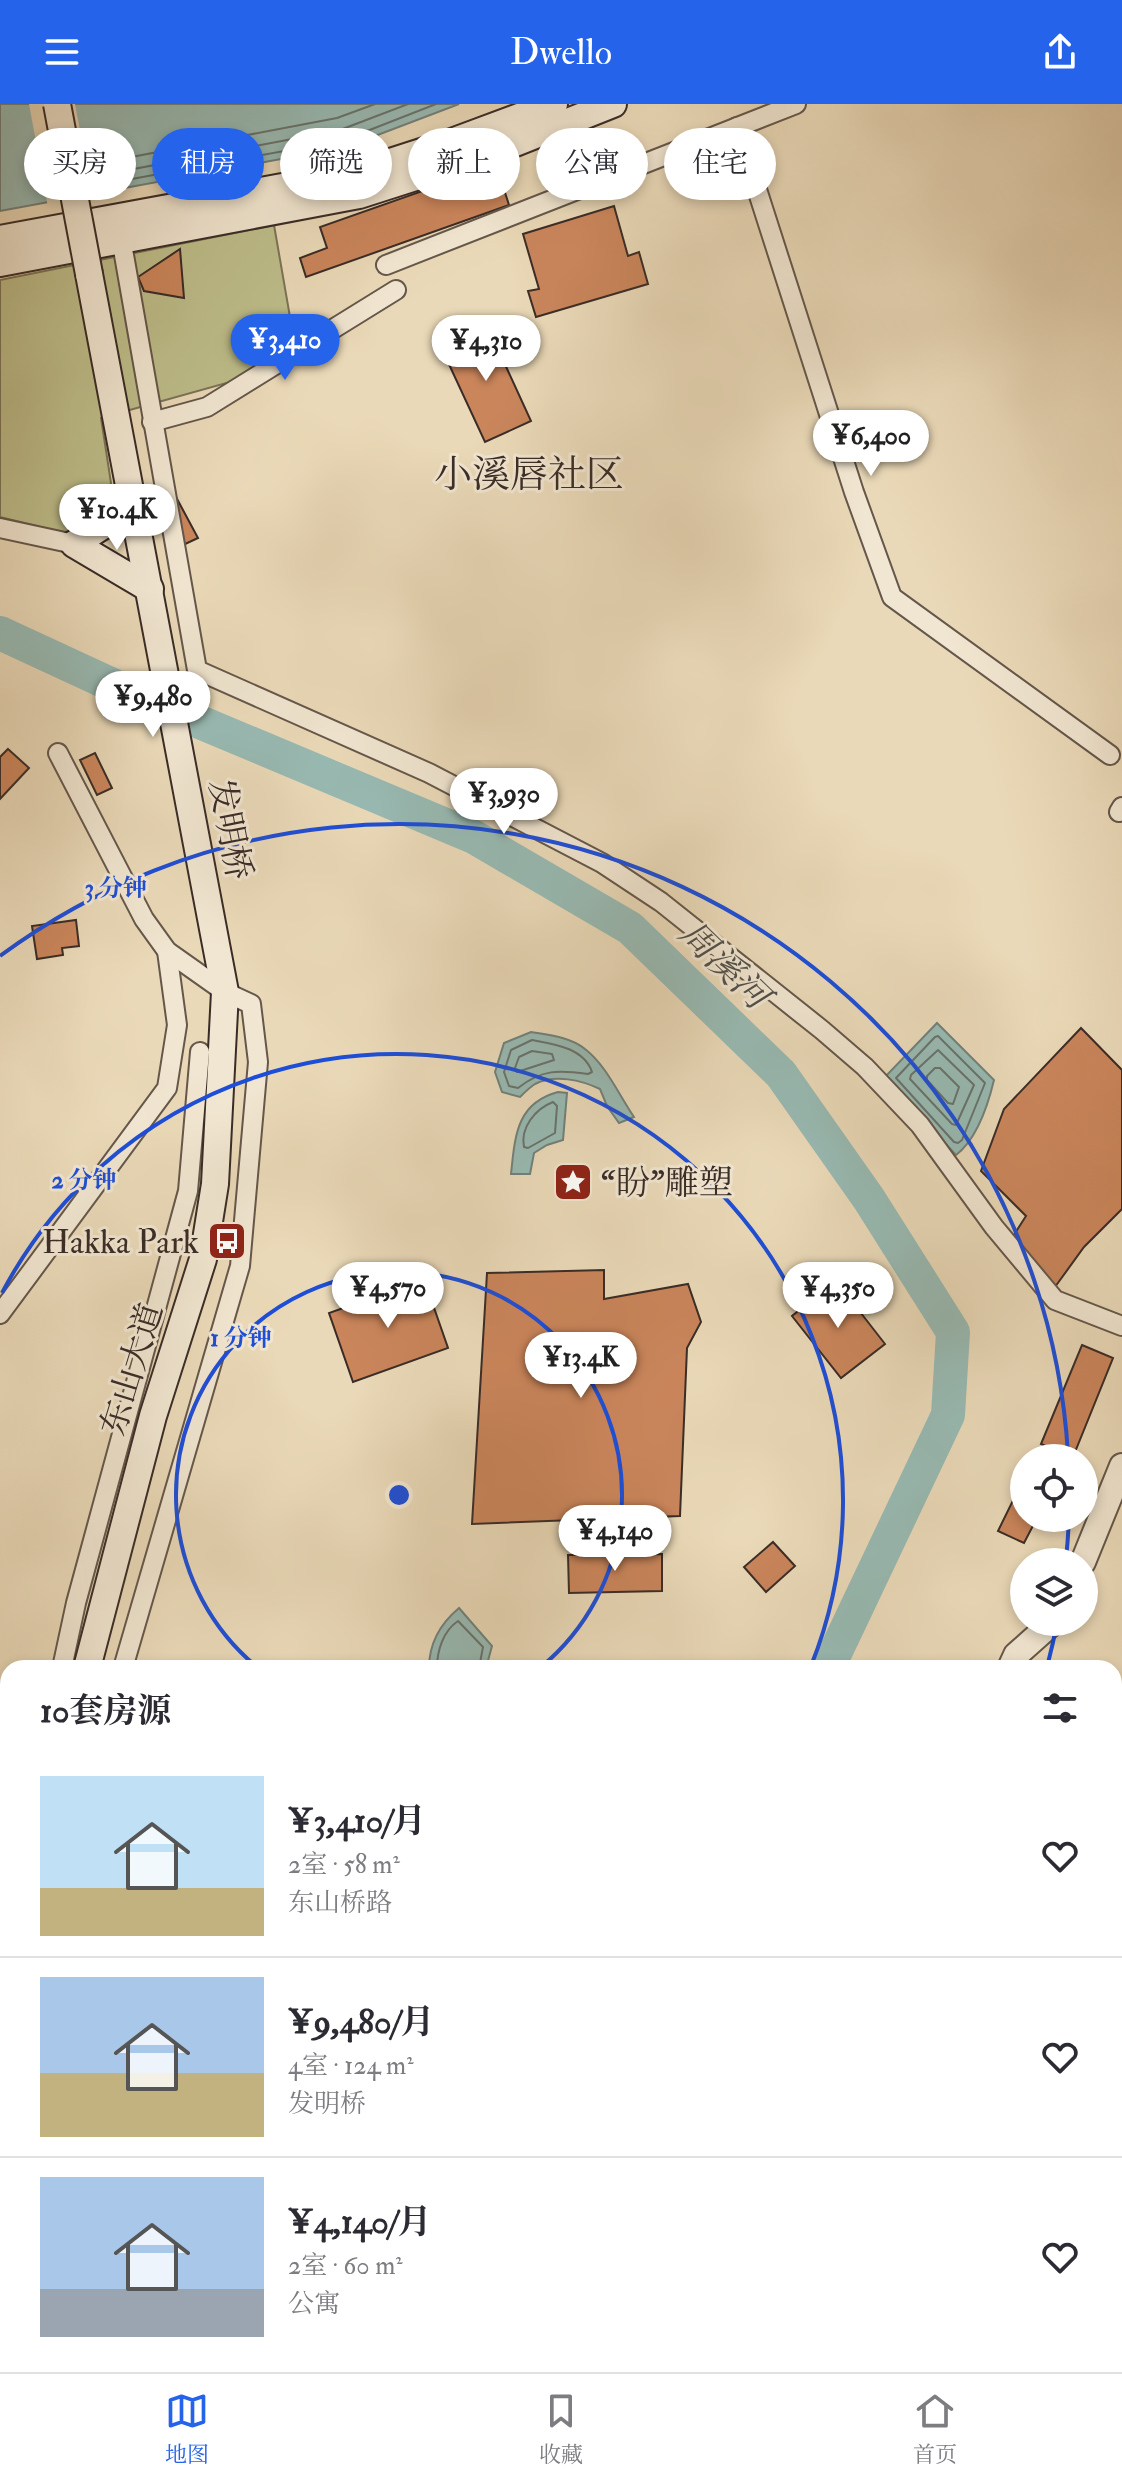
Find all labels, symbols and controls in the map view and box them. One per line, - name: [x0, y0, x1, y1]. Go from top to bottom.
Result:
- icon: menu: [40, 30, 84, 74]
- text: Dwello: [510, 30, 612, 75]
- icon: share: [1038, 30, 1082, 74]
- chip: 买房: [24, 128, 136, 200]
- chip: 租房: [152, 128, 264, 200]
- chip: 筛选: [280, 128, 392, 200]
- chip: 新上: [408, 128, 520, 200]
- chip: 公寓: [536, 128, 648, 200]
- chip: 住宅: [664, 128, 776, 200]
- pin: ¥3,410: [220, 314, 350, 382]
- pin: ¥4,310: [421, 315, 551, 383]
- text: ¥3,410: [249, 324, 321, 356]
- text: ¥4,310: [450, 325, 522, 357]
- pin: ¥6,400: [806, 410, 936, 478]
- text: ¥6,400: [831, 420, 911, 452]
- district label: 小溪唇社区: [434, 451, 624, 499]
- pin: ¥10.4K: [52, 484, 182, 552]
- text: ¥10.4K: [77, 494, 157, 526]
- pin: ¥9,480: [88, 671, 218, 739]
- text: ¥9,480: [113, 681, 193, 713]
- pin: ¥3,930: [439, 768, 569, 836]
- street label: 发明桥: [199, 775, 260, 883]
- text: ¥3,930: [468, 778, 540, 810]
- text: 3 分钟: [85, 873, 147, 904]
- water label: 周溪河: [669, 911, 783, 1023]
- place icon: “盼”雕塑: [552, 1161, 594, 1203]
- place label: “盼”雕塑: [601, 1162, 733, 1205]
- text: 2 分钟: [51, 1165, 117, 1196]
- bus stop icon: Hakka Park: [206, 1220, 248, 1262]
- place label: Hakka Park: [42, 1221, 199, 1264]
- pin: ¥4,570: [323, 1262, 453, 1330]
- pin: ¥4,350: [773, 1262, 903, 1330]
- text: ¥4,570: [350, 1272, 426, 1304]
- text: ¥4,350: [801, 1272, 875, 1304]
- street label: 东山大道: [92, 1298, 173, 1441]
- text: 1 分钟: [210, 1323, 272, 1354]
- pin: ¥13.4K: [516, 1332, 646, 1400]
- text: ¥13.4K: [543, 1342, 619, 1374]
- map controls: [1010, 1444, 1098, 1636]
- button: locate: [1010, 1444, 1098, 1532]
- centre of rings: [385, 1481, 413, 1509]
- pin: ¥4,140: [550, 1505, 680, 1573]
- text: ¥4,140: [577, 1515, 653, 1547]
- button: layers: [1010, 1548, 1098, 1636]
- icon: filters: [1038, 1686, 1082, 1730]
- text: 10套房源: [40, 1690, 171, 1733]
- text: ¥3,410/月: [288, 1800, 426, 1843]
- icon: home: [104, 1808, 200, 1904]
- icon: heart: [1038, 1834, 1082, 1878]
- text: 2室 · 58 m²: [288, 1849, 400, 1881]
- text: 东山桥路: [288, 1887, 392, 1919]
- text: ¥9,480/月: [288, 2001, 434, 2044]
- icon: home: [104, 2009, 200, 2105]
- icon: heart: [1038, 2035, 1082, 2079]
- text: 4室 · 124 m²: [288, 2050, 414, 2082]
- text: 发明桥: [288, 2088, 366, 2120]
- text: ¥4,140/月: [288, 2201, 431, 2244]
- icon: home: [104, 2209, 200, 2305]
- icon: heart: [1038, 2235, 1082, 2279]
- text: 2室 · 60 m²: [288, 2250, 403, 2282]
- text: 公寓: [288, 2288, 340, 2320]
- tab: 地图: [165, 2389, 209, 2469]
- tab: 收藏: [539, 2389, 583, 2469]
- tab: 首页: [913, 2389, 957, 2469]

